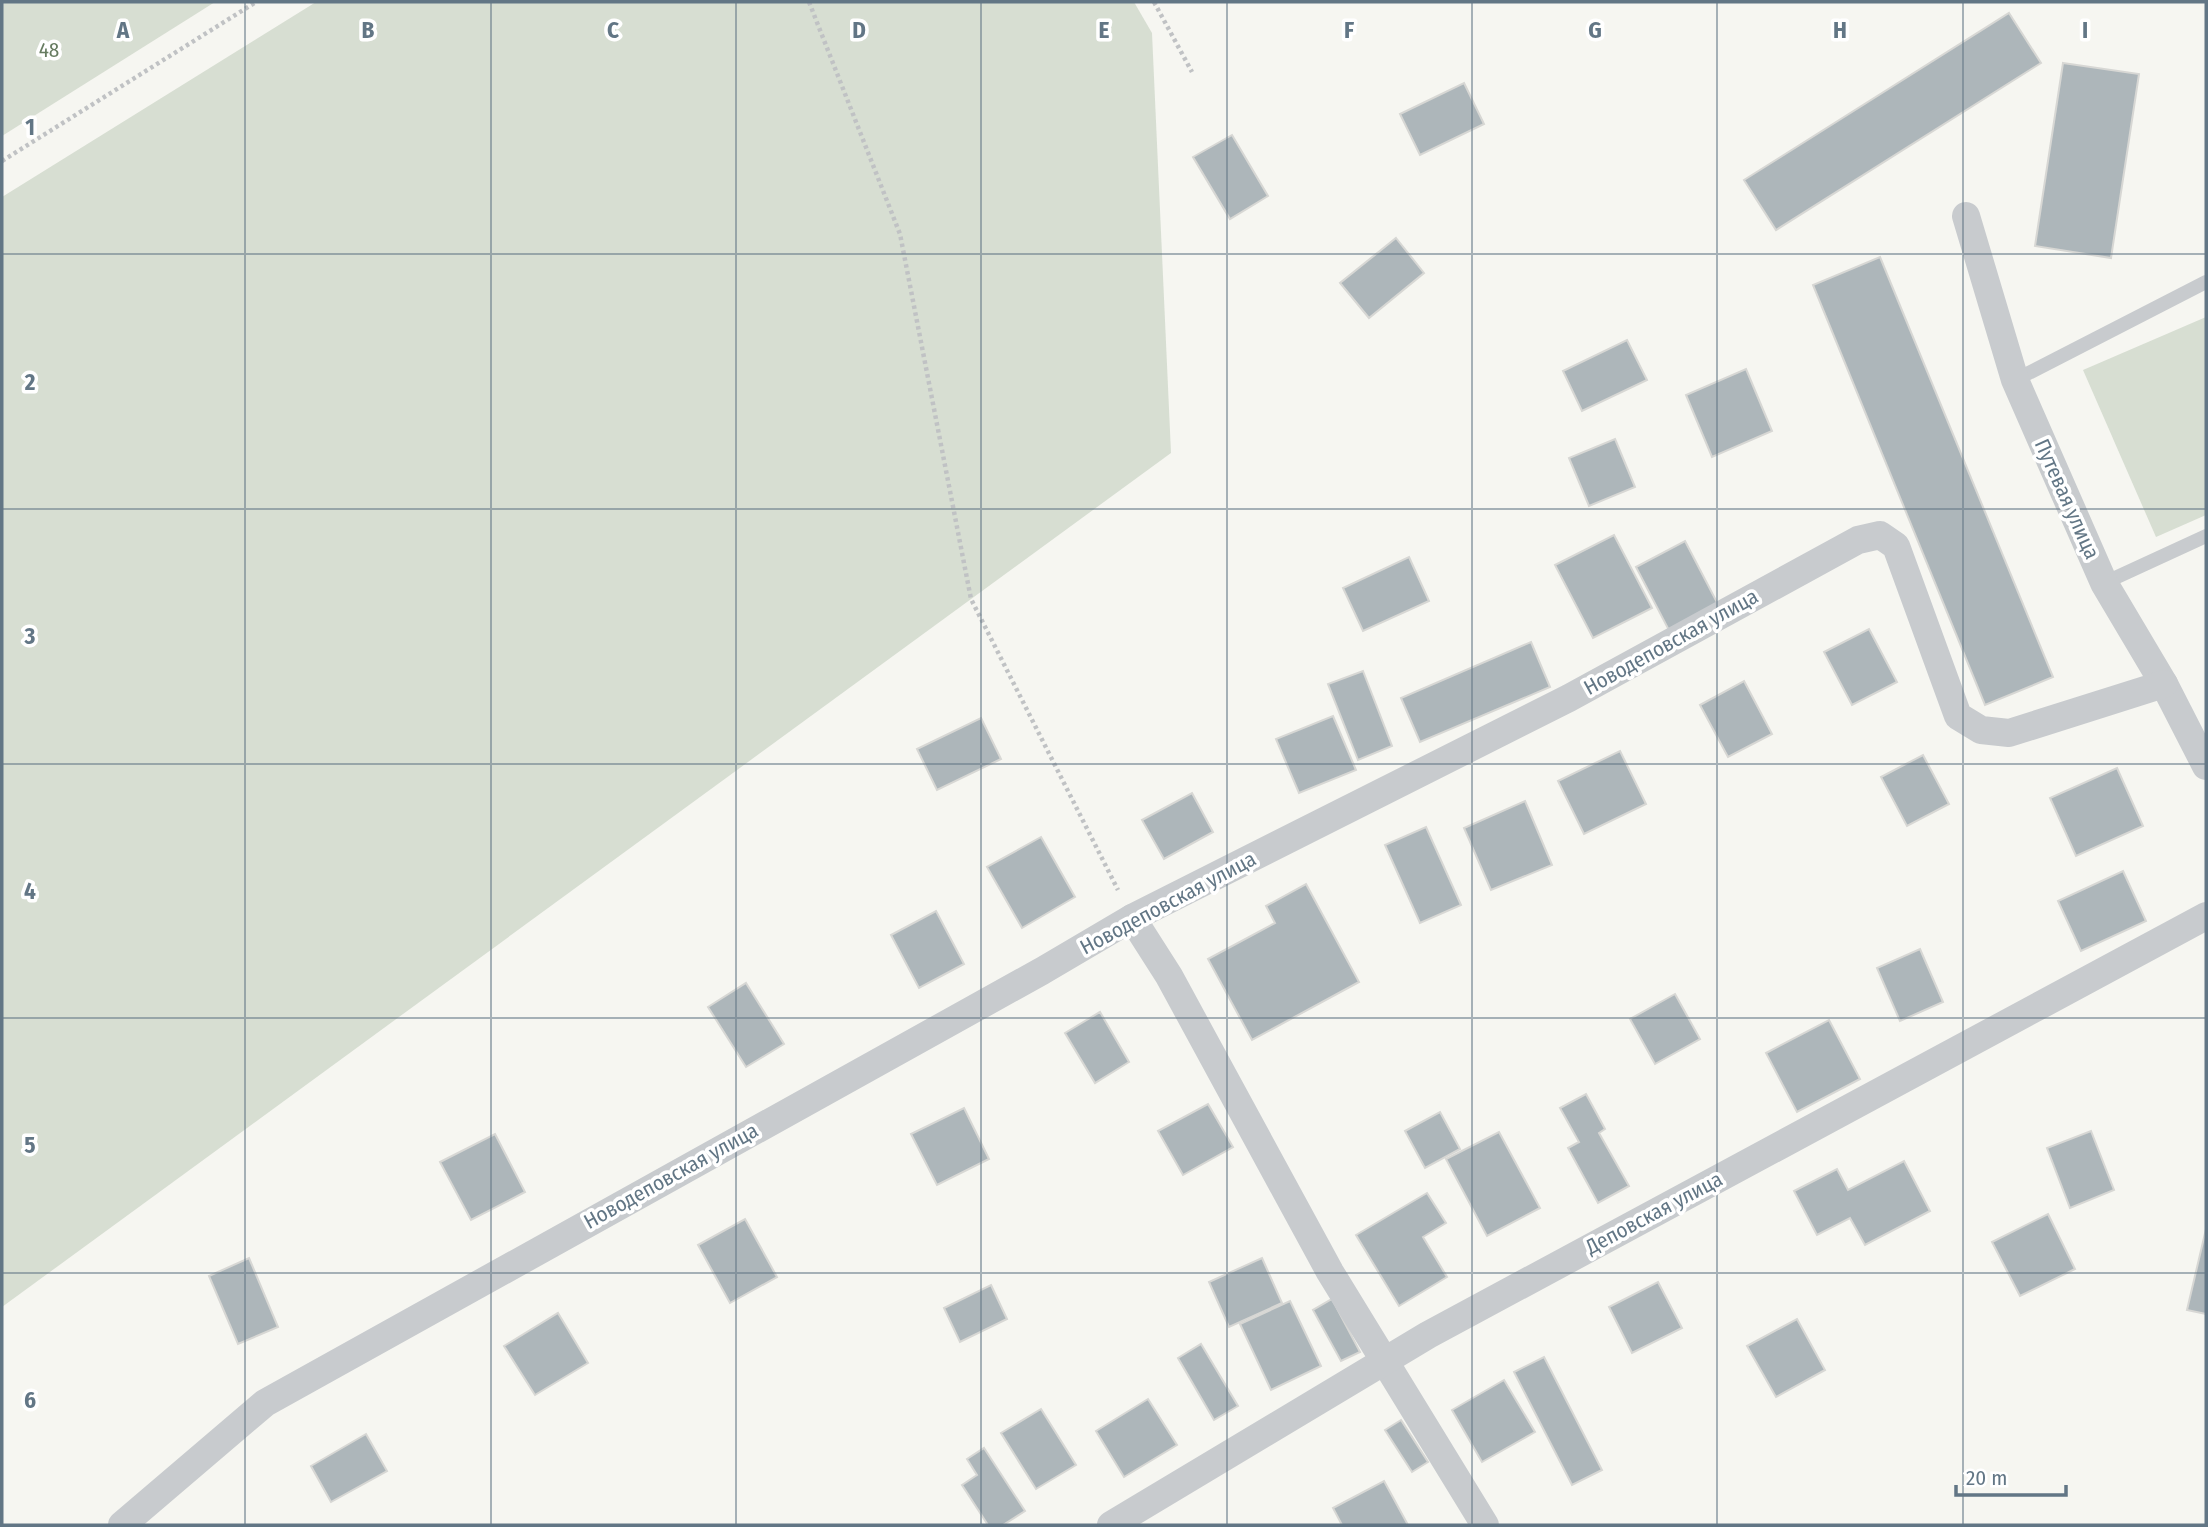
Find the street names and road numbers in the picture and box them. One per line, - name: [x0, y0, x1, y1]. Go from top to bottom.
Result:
- street label: Путевая улица: [2029, 435, 2105, 563]
- street label: Новодеповская улица: [1579, 583, 1763, 701]
- street label: Новодеповская улица: [1076, 846, 1260, 960]
- street label: Новодеповская улица: [579, 1117, 763, 1235]
- street label: Деповская улица: [1580, 1166, 1727, 1261]

